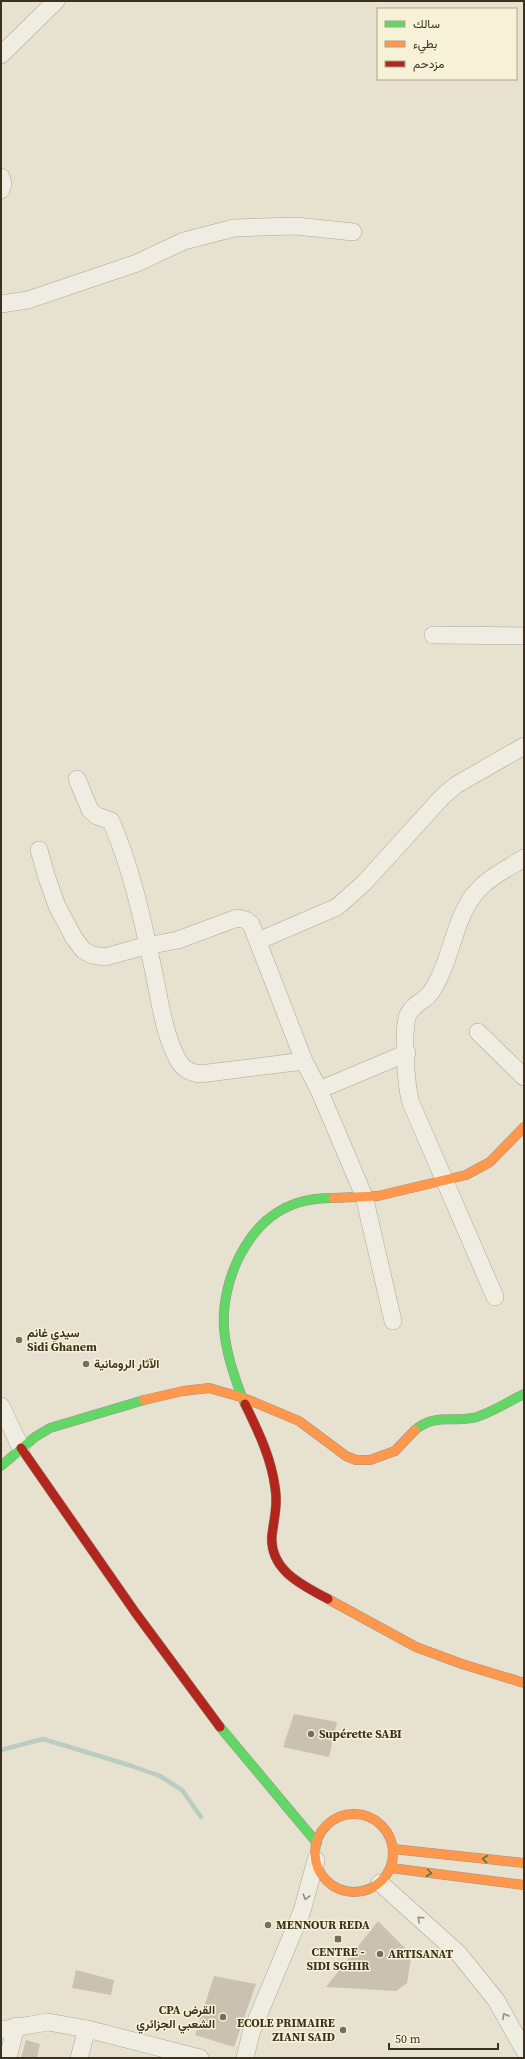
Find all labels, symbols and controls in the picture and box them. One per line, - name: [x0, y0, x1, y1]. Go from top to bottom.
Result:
- legend: [377, 8, 517, 80]
- text: سالك: [413, 16, 440, 32]
- text: بطيء: [413, 36, 437, 54]
- text: مزدحم: [413, 56, 444, 72]
- place label: سيدي غانم Sidi Ghanem: [27, 1325, 97, 1355]
- marker: سيدي غانم Sidi Ghanem: [14, 1335, 24, 1345]
- place label: الآثار الرومانية: [94, 1356, 159, 1372]
- marker: الآثار الرومانية: [81, 1359, 91, 1369]
- place label: Supérette SABI: [319, 1726, 402, 1742]
- marker: Supérette SABI: [306, 1729, 316, 1739]
- one-way arrow: [482, 1854, 488, 1863]
- one-way arrow: [426, 1868, 432, 1877]
- one-way arrow: [302, 1893, 311, 1900]
- one-way arrow: [418, 1916, 425, 1923]
- place label: MENNOUR REDA: [276, 1917, 370, 1933]
- marker: MENNOUR REDA: [263, 1920, 273, 1930]
- marker: CENTRE - SIDI SGHIR: [333, 1934, 343, 1944]
- place label: CENTRE - SIDI SGHIR: [306, 1944, 370, 1974]
- place label: ARTISANAT: [388, 1946, 454, 1962]
- marker: ARTISANAT: [375, 1949, 385, 1959]
- place label: CPA القرض الشعبي الجزائري: [136, 2002, 215, 2034]
- marker: CPA القرض الشعبي الجزائري: [218, 2012, 228, 2022]
- one-way arrow: [503, 2013, 510, 2020]
- place label: ECOLE PRIMAIRE ZIANI SAID: [237, 2015, 336, 2045]
- marker: ECOLE PRIMAIRE ZIANI SAID: [338, 2025, 348, 2035]
- scale bar: [389, 2025, 498, 2051]
- text: 50 m: [395, 2031, 421, 2047]

